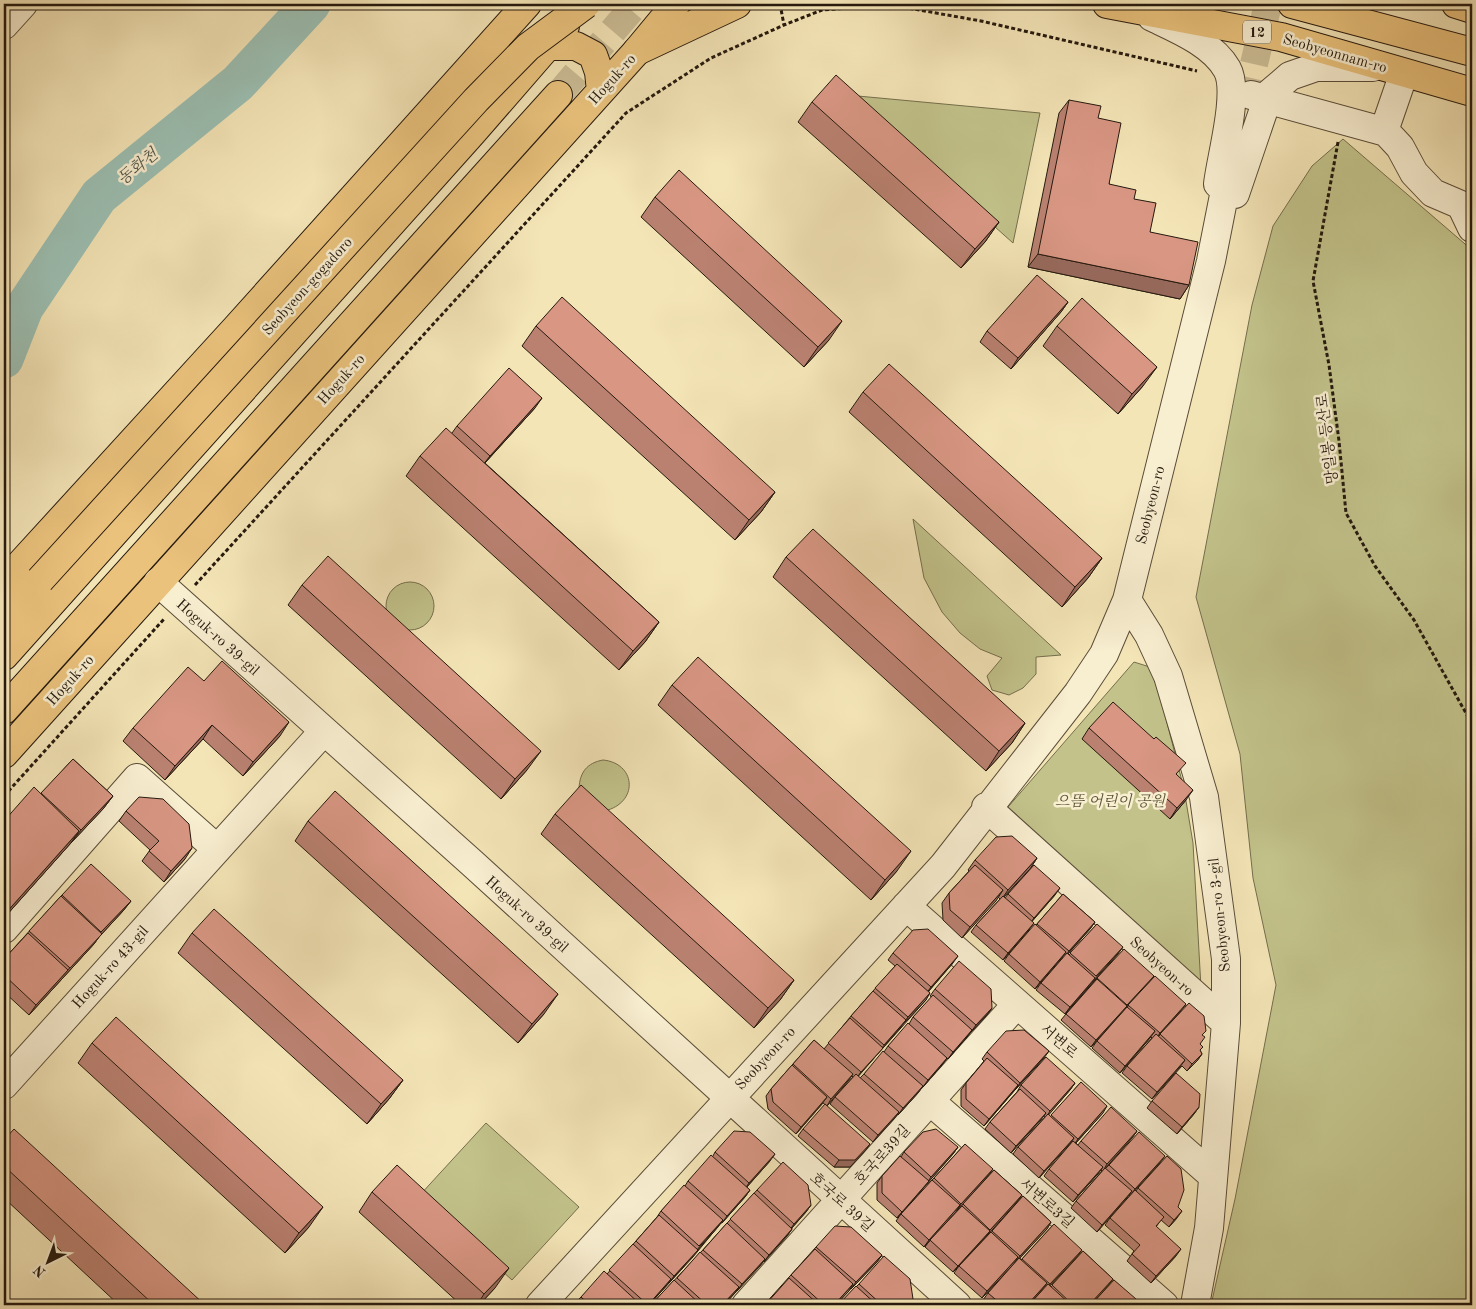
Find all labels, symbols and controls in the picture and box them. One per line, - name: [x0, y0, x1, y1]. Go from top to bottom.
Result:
- road number: 12: [1243, 21, 1271, 44]
- street label: Seobyeonnam-ro: [1281, 32, 1388, 76]
- street label: Hoguk-ro: [587, 52, 640, 108]
- water label: 동화천: [114, 144, 163, 188]
- street label: Seobyeon-gogadoro: [260, 235, 356, 339]
- street label: Hoguk-ro: [316, 352, 369, 408]
- street label: 망일봉 등산로: [1312, 392, 1341, 485]
- street label: Seobyeon-ro: [1134, 465, 1168, 546]
- street label: Hoguk-ro 39-gil: [173, 597, 261, 679]
- street label: Hoguk-ro: [45, 653, 98, 709]
- park label: 으뜸 어린이 공원: [1055, 793, 1166, 810]
- street label: Seobyeon-ro 3-gil: [1207, 857, 1234, 973]
- street label: Hoguk-ro 39-gil: [482, 874, 570, 956]
- street label: Hoguk-ro 43-gil: [70, 924, 152, 1012]
- street label: Seobyeon-ro: [1126, 935, 1196, 1000]
- street label: 서변로: [1037, 1021, 1081, 1062]
- street label: Seobyeon-ro: [733, 1025, 799, 1093]
- street label: 호국로39길: [851, 1122, 914, 1189]
- street label: 호국로 39길: [806, 1169, 877, 1235]
- street label: 서변로3길: [1016, 1175, 1077, 1232]
- north arrow: [22, 1236, 72, 1286]
- text: N: [31, 1262, 49, 1280]

